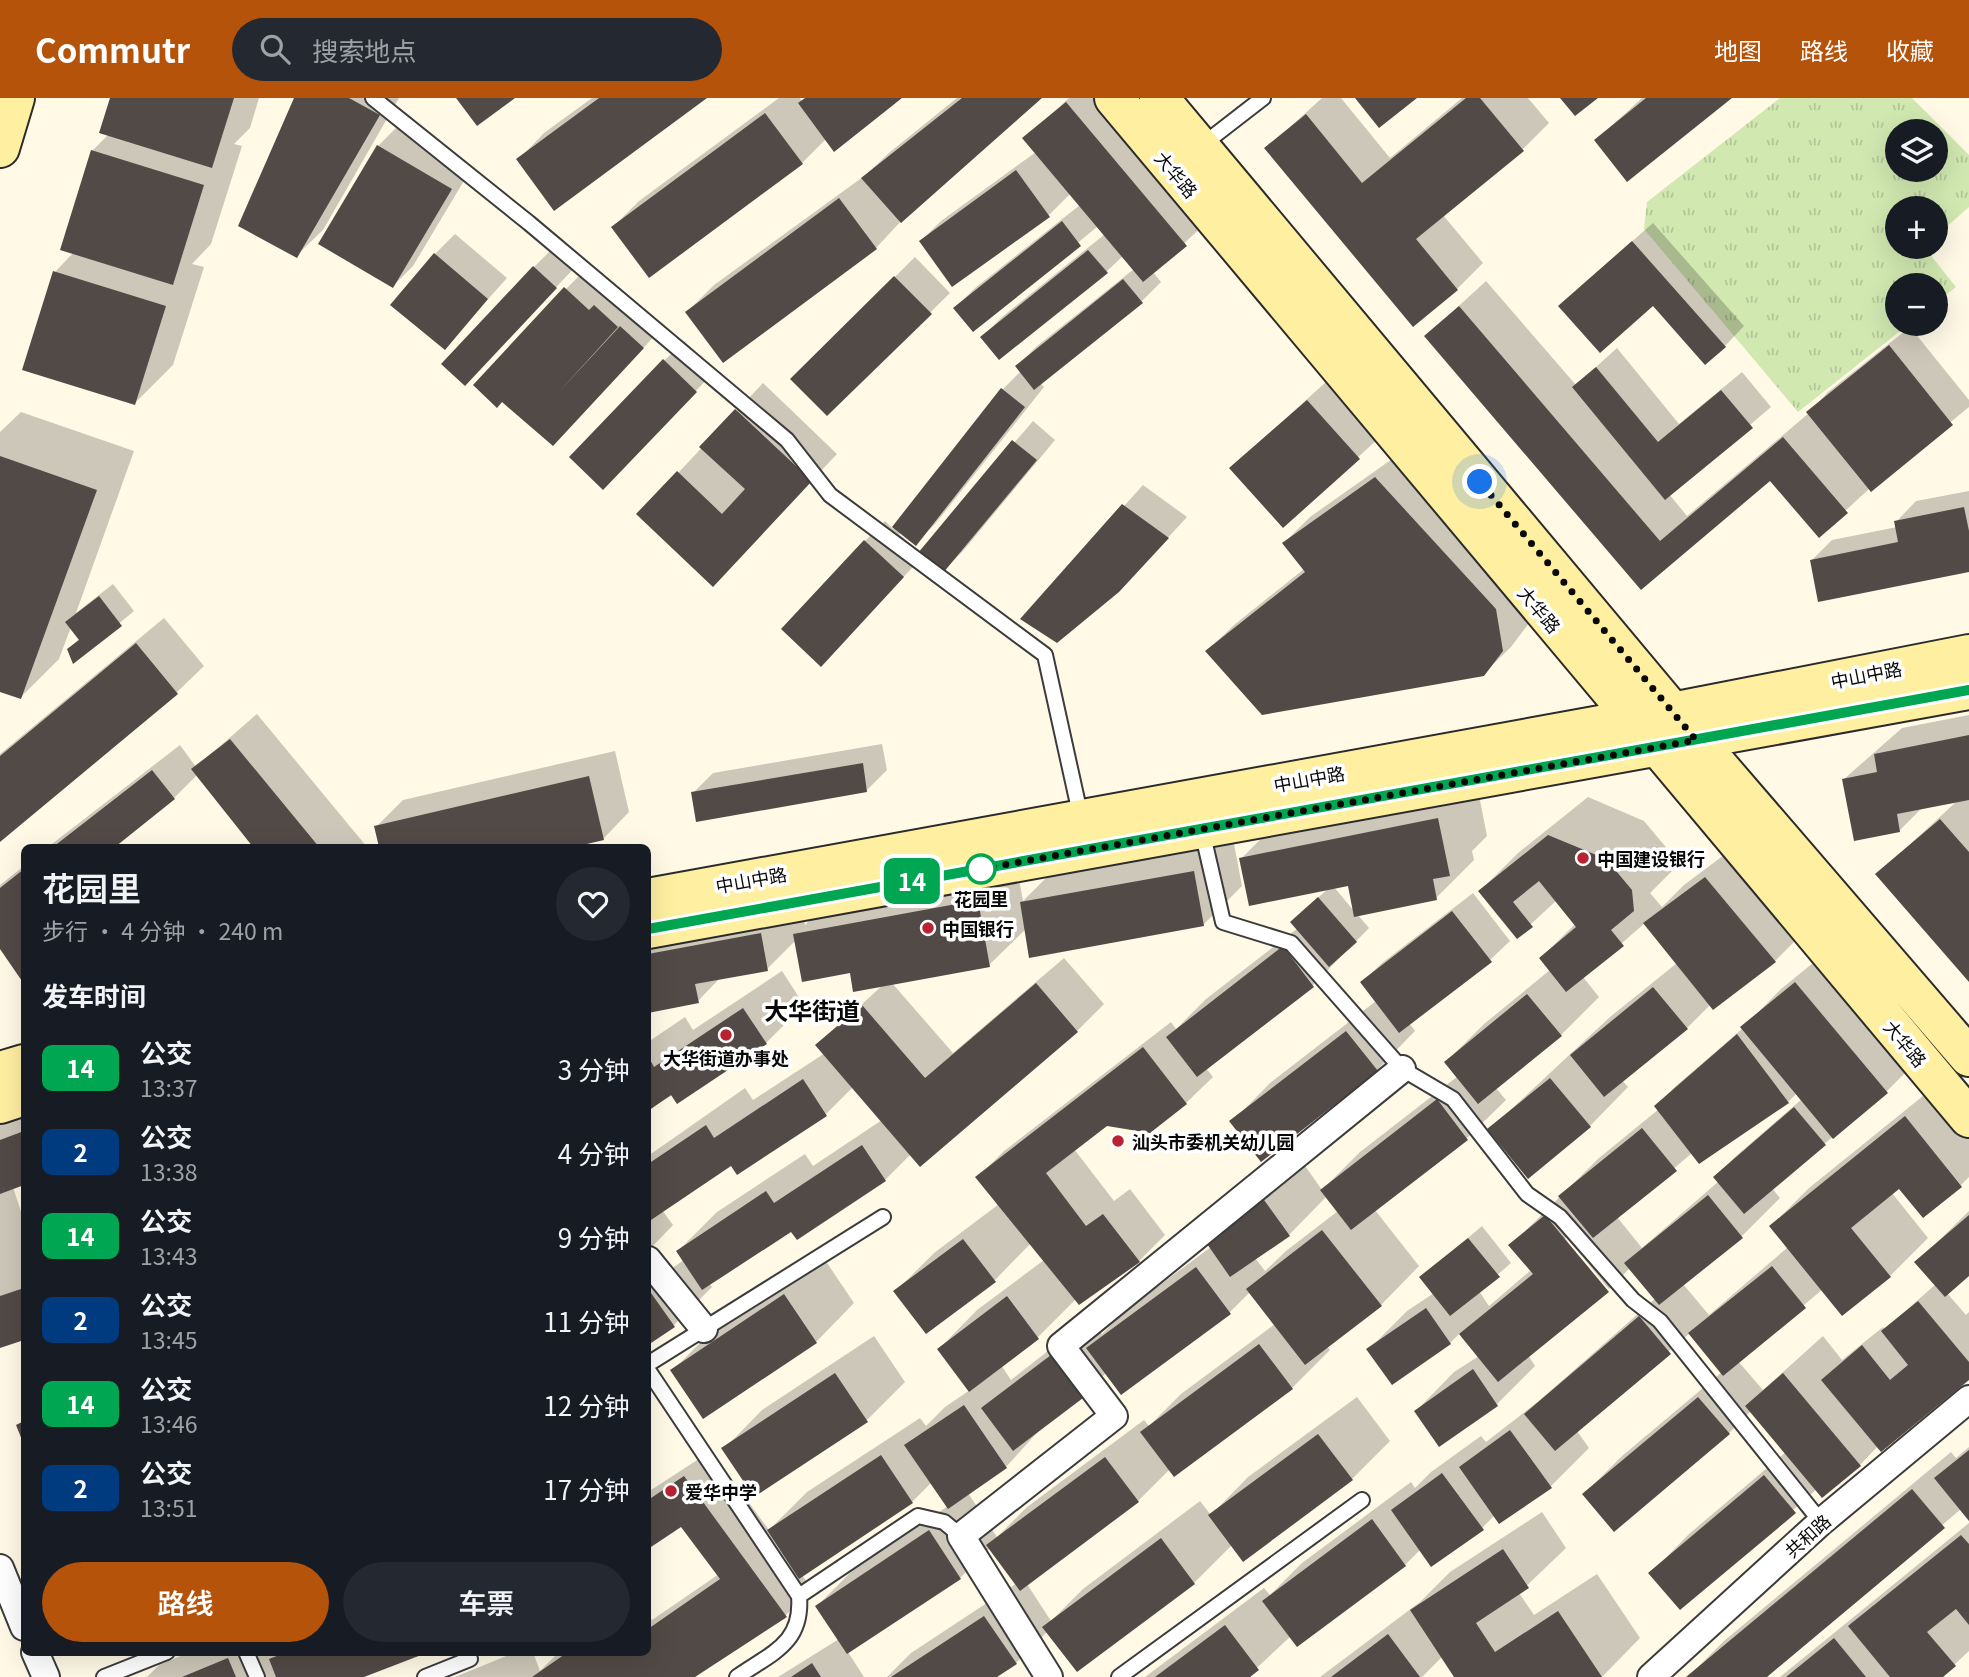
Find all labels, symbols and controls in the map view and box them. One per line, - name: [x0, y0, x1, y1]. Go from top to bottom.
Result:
- search box: [232, 18, 722, 81]
- text: Commutr: [35, 25, 190, 73]
- icon: search: [256, 30, 294, 68]
- text: 搜索地点: [312, 31, 416, 68]
- text: 地图: [1714, 32, 1762, 67]
- text: 路线: [1800, 32, 1848, 67]
- text: 收藏: [1886, 32, 1934, 67]
- map controls: [1885, 119, 1948, 336]
- button: layers: [1885, 119, 1948, 182]
- street label: 大华路: [1150, 145, 1204, 203]
- button: +: [1885, 196, 1948, 259]
- button: −: [1885, 273, 1948, 336]
- your location: [1462, 464, 1497, 499]
- street label: 大华路: [1513, 580, 1567, 638]
- street label: 中山中路: [1828, 654, 1904, 694]
- street label: 中山中路: [1271, 759, 1347, 797]
- place label: 中国建设银行: [1597, 845, 1705, 871]
- marker: 中国建设银行: [1575, 850, 1591, 866]
- marker: 花园里: [966, 854, 996, 884]
- line badge: 14: [880, 858, 944, 904]
- street label: 中山中路: [713, 860, 789, 898]
- text: 花园里: [42, 863, 141, 911]
- text: 14: [898, 863, 926, 898]
- button: heart: [556, 867, 630, 941]
- place label: 花园里: [954, 885, 1008, 911]
- text: 步行 · 4 分钟 · 240 m: [42, 913, 283, 947]
- place label: 中国银行: [942, 915, 1014, 941]
- marker: 中国银行: [920, 920, 936, 936]
- text: 发车时间: [42, 976, 146, 1013]
- district label: 大华街道: [764, 992, 860, 1027]
- street label: 大华路: [1879, 1014, 1933, 1072]
- marker: 大华街道办事处: [718, 1027, 734, 1043]
- text: 公交: [140, 1033, 192, 1070]
- place label: 大华街道办事处: [663, 1044, 789, 1070]
- text: 14: [66, 1050, 95, 1085]
- text: 3 分钟: [558, 1050, 630, 1087]
- text: 13:37: [140, 1070, 197, 1104]
- text: 公交: [140, 1117, 192, 1154]
- place label: 汕头市委机关幼儿园: [1132, 1128, 1294, 1154]
- marker: 汕头市委机关幼儿园: [1110, 1133, 1126, 1149]
- text: 2: [73, 1134, 88, 1169]
- text: 4 分钟: [558, 1134, 630, 1171]
- text: 13:38: [140, 1154, 197, 1188]
- text: 公交: [140, 1201, 192, 1238]
- text: 14: [66, 1218, 95, 1253]
- text: 9 分钟: [558, 1218, 630, 1255]
- text: 13:43: [140, 1238, 197, 1272]
- text: 公交: [140, 1285, 192, 1322]
- text: 2: [73, 1302, 88, 1337]
- text: 11 分钟: [543, 1302, 630, 1339]
- text: 13:45: [140, 1322, 197, 1356]
- text: 公交: [140, 1369, 192, 1406]
- text: 14: [66, 1386, 95, 1421]
- text: 12 分钟: [543, 1386, 630, 1423]
- text: 13:46: [140, 1406, 197, 1440]
- text: 公交: [140, 1453, 192, 1490]
- text: 2: [73, 1470, 88, 1505]
- text: 17 分钟: [543, 1470, 630, 1507]
- place label: 爱华中学: [685, 1478, 757, 1504]
- marker: 爱华中学: [663, 1483, 679, 1499]
- text: 13:51: [140, 1490, 197, 1524]
- street label: 共和路: [1778, 1507, 1836, 1563]
- button: 路线: [42, 1562, 329, 1642]
- button: 车票: [343, 1562, 630, 1642]

